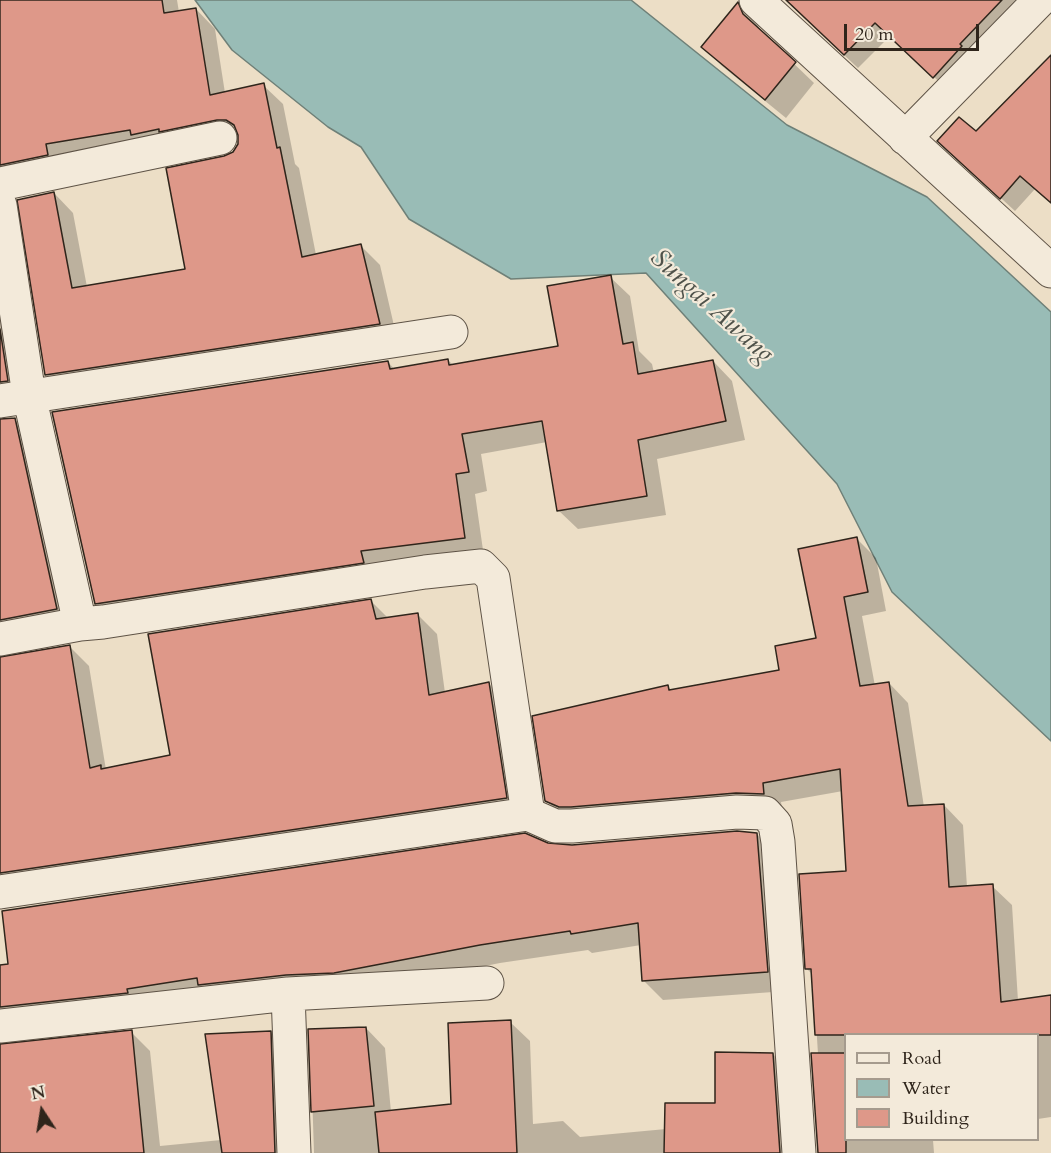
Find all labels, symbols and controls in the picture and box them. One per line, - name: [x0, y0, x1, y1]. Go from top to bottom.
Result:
- scale bar: [847, 12, 982, 50]
- text: 20 m: [855, 22, 894, 47]
- water label: Sungai Awang: [642, 243, 780, 371]
- legend: [844, 1033, 1039, 1141]
- text: Road: [902, 1046, 942, 1071]
- text: Water: [902, 1076, 950, 1101]
- north arrow: [12, 1081, 72, 1141]
- text: N: [29, 1081, 47, 1106]
- text: Building: [902, 1106, 969, 1131]

